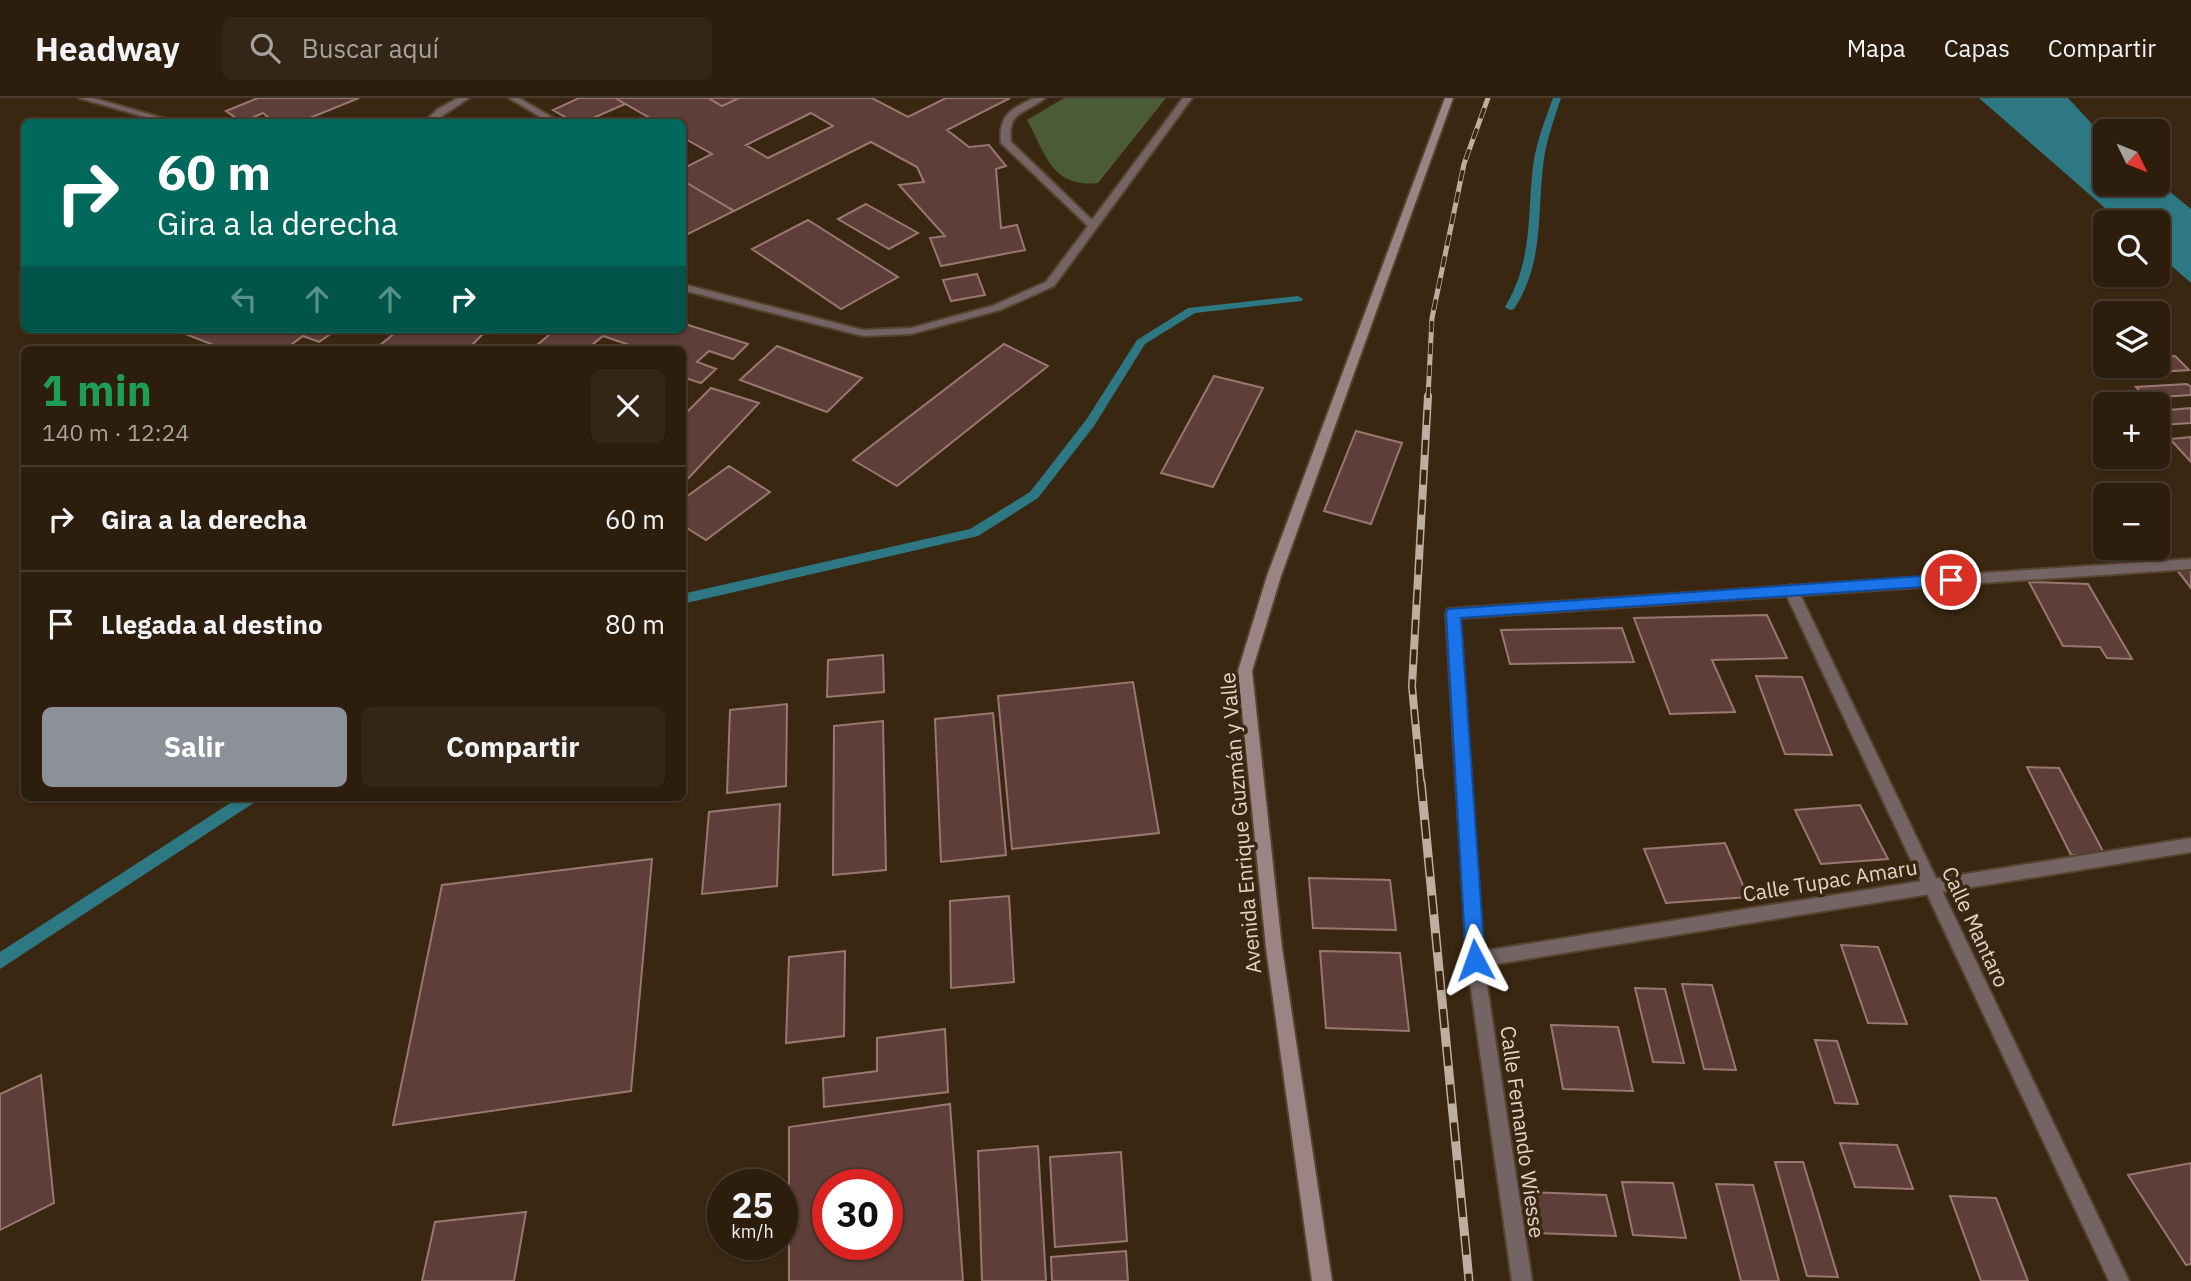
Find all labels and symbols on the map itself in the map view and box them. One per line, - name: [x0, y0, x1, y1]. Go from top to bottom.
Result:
- north arrow: [2093, 119, 2170, 196]
- pin: [1921, 550, 1981, 610]
- street label: Avenida Enrique Guzmán y Valle: [1213, 671, 1267, 975]
- street label: Calle Tupac Amaru: [1740, 852, 1919, 908]
- street label: Calle Mantaro: [1936, 862, 2016, 991]
- position arrow: [1438, 923, 1512, 997]
- street label: Calle Fernando Wiesse: [1494, 1024, 1552, 1240]
- speed limit sign: 30: [812, 1169, 903, 1260]

